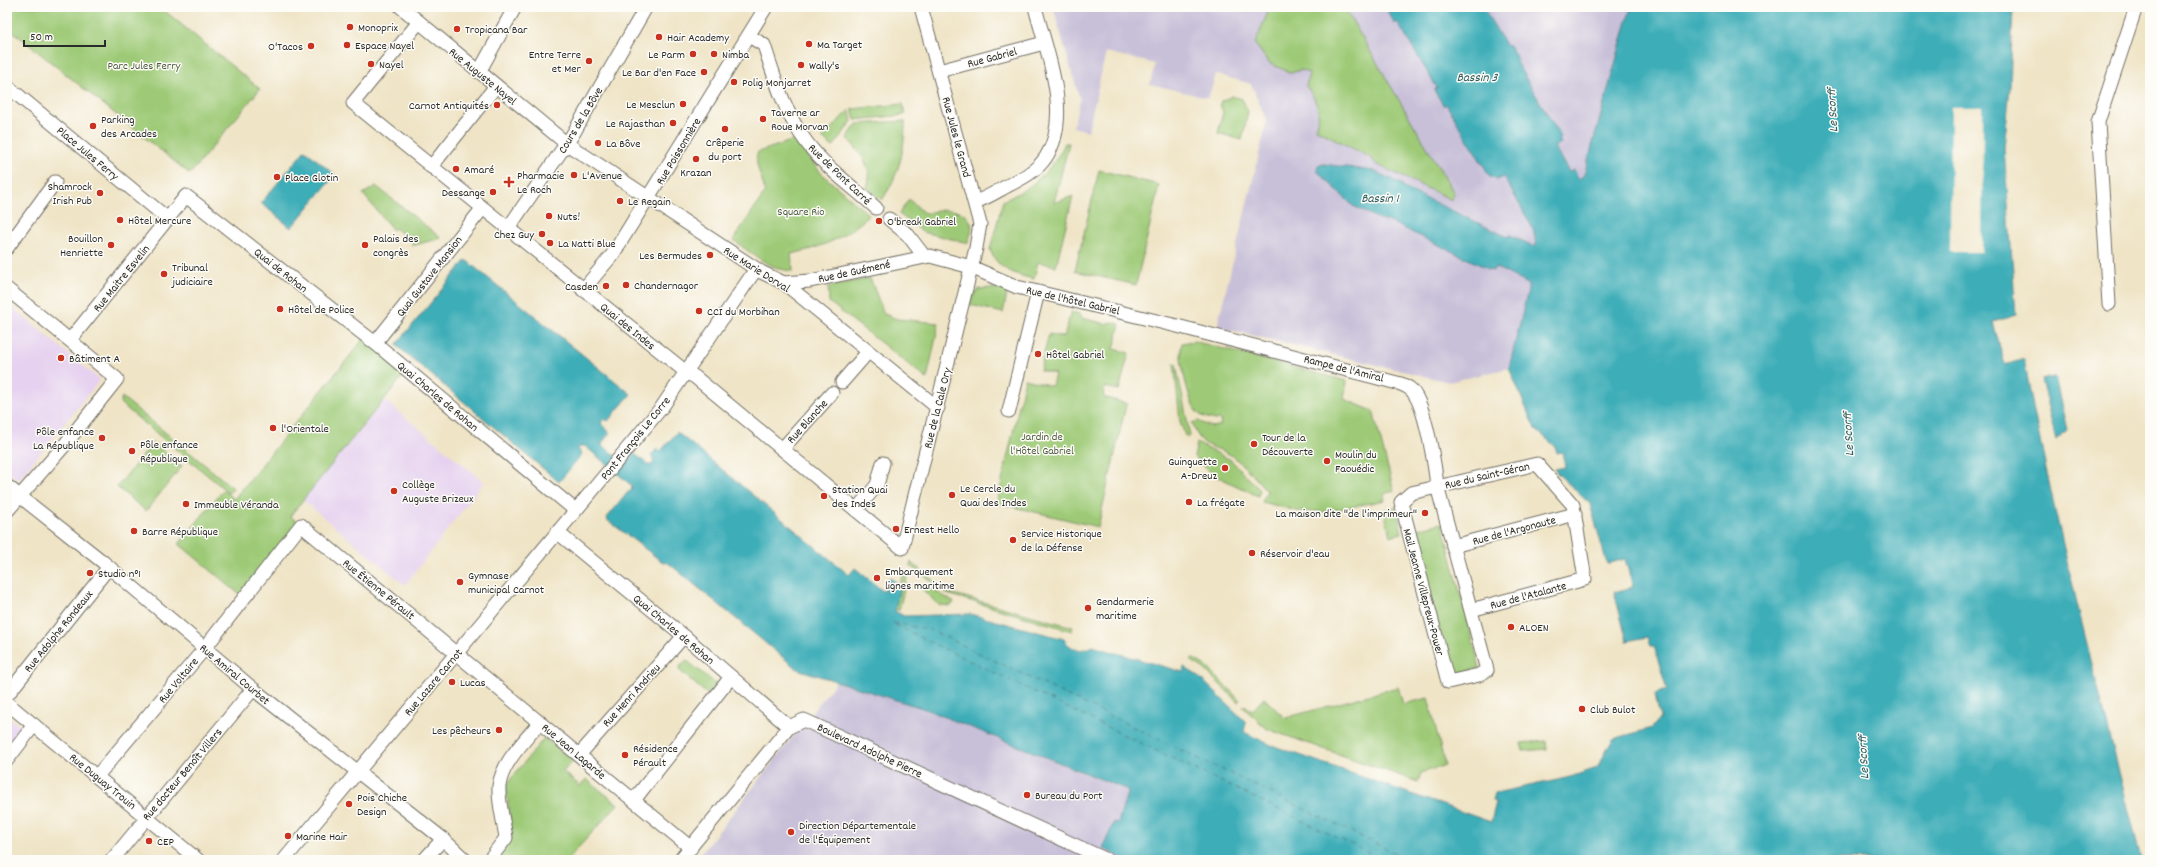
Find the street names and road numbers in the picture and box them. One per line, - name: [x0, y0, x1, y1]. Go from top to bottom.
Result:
- street label: Rue Auguste Nayel: [444, 44, 520, 110]
- street label: Rue Gabriel: [966, 44, 1019, 73]
- street label: Cours de la Bôve: [555, 84, 608, 157]
- street label: Rue Jules le Grand: [937, 95, 974, 180]
- street label: Rue Poissonnière: [653, 115, 706, 189]
- street label: Place Jules Ferry: [52, 123, 123, 186]
- street label: Rue de Pont Carré: [804, 141, 874, 210]
- street label: Quai Gustave Mansion: [393, 233, 467, 321]
- street label: Rue Maitre Esvelin: [90, 241, 155, 316]
- street label: Rue Marie Dorval: [720, 243, 793, 298]
- street label: Quai de Rohan: [250, 245, 311, 298]
- street label: Rue de Guémené: [817, 257, 892, 288]
- street label: Rue de l'hôtel Gabriel: [1024, 282, 1121, 321]
- street label: Quai des Indes: [596, 300, 658, 355]
- street label: Rampe de l'Amiral: [1302, 351, 1386, 388]
- street label: Quai Charles de Rohan: [393, 358, 482, 437]
- street label: Rue de la Cale Ory: [920, 365, 957, 450]
- street label: Pont François Le Corre: [597, 394, 675, 484]
- street label: Rue Blanche: [784, 396, 833, 448]
- street label: Rue du Saint-Géran: [1443, 458, 1532, 494]
- street label: Rue de l'Argonaute: [1471, 512, 1558, 551]
- street label: Mail Jeanne Villepreux-Power: [1397, 527, 1448, 658]
- street label: Rue Étienne Pérault: [338, 556, 418, 625]
- street label: Rue de l'Atalante: [1488, 578, 1568, 615]
- street label: Rue Adolphe Rondeaux: [21, 587, 98, 677]
- street label: Quai Charles de Rohan: [629, 591, 718, 670]
- street label: Rue Amiral Courbet: [195, 641, 273, 710]
- street label: Rue Lazare Carnot: [401, 645, 468, 720]
- street label: Rue Voltaire: [155, 654, 203, 707]
- street label: Rue Henri Andrieu: [599, 661, 665, 732]
- street label: Boulevard Adolphe Pierre: [814, 719, 925, 783]
- street label: Rue Jean Lagarde: [537, 720, 609, 784]
- street label: Rue docteur Benoît Villers: [139, 725, 227, 825]
- street label: Rue Duguay Trouin: [65, 750, 139, 815]

